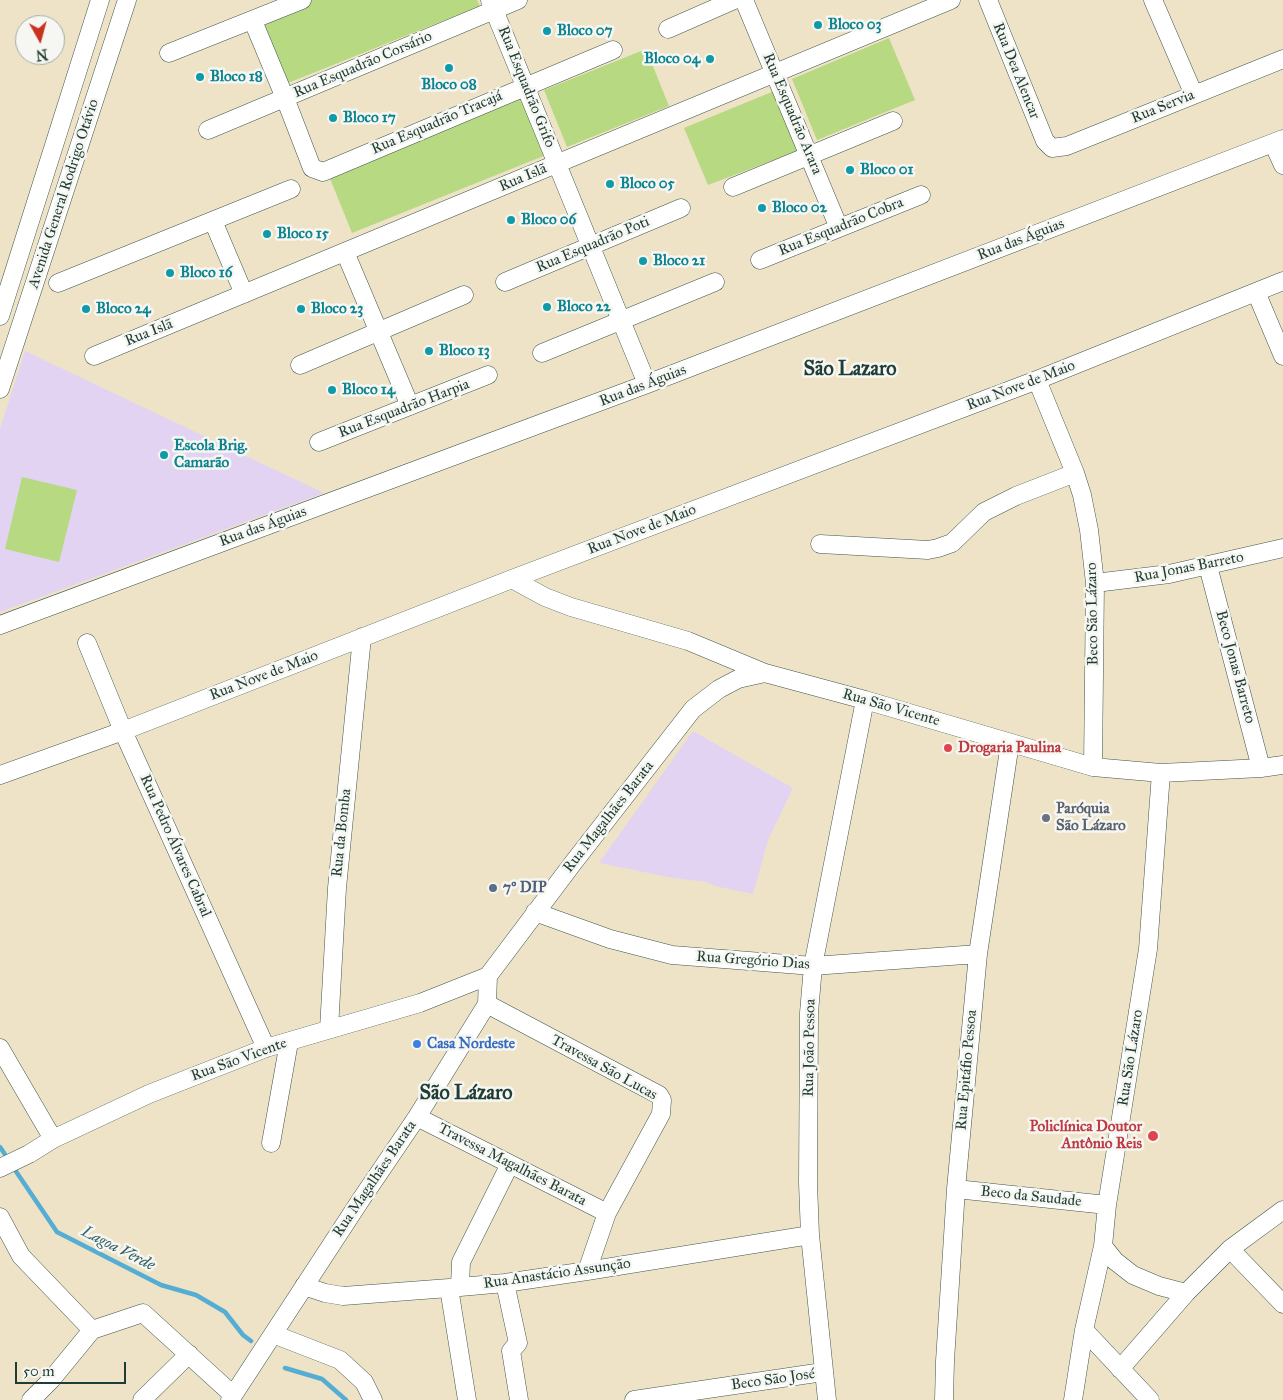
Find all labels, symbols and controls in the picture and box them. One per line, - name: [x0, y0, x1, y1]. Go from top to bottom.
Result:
- north arrow: [15, 15, 65, 65]
- place label: Bloco 03: [828, 16, 882, 34]
- marker: Bloco 03: [812, 19, 824, 31]
- street label: Rua Dea Alencar: [988, 20, 1044, 122]
- place label: Bloco 07: [557, 22, 613, 40]
- street label: Rua Esquadrão Grifo: [493, 24, 559, 150]
- marker: Bloco 07: [541, 25, 553, 37]
- street label: Rua Esquadrão Corsário: [291, 28, 435, 102]
- text: N: [35, 45, 49, 64]
- place label: Bloco 04: [644, 50, 700, 68]
- street label: Rua Esquadrão Arara: [758, 51, 826, 177]
- marker: Bloco 04: [704, 53, 716, 65]
- marker: Bloco 08: [443, 62, 455, 74]
- place label: Bloco 18: [210, 68, 263, 86]
- marker: Bloco 18: [194, 71, 206, 83]
- place label: Bloco 08: [421, 76, 477, 94]
- street label: Rua Servia: [1129, 86, 1197, 128]
- street label: Rua Esquadrão Tracajá: [369, 87, 505, 159]
- street label: Avenida General Rodrigo Otávio: [25, 97, 103, 291]
- place label: Bloco 17: [343, 109, 396, 127]
- marker: Bloco 17: [327, 112, 339, 124]
- street label: Rua Islã: [496, 160, 550, 196]
- place label: Bloco 01: [860, 161, 913, 179]
- marker: Bloco 01: [844, 164, 856, 176]
- place label: Bloco 05: [620, 175, 675, 193]
- marker: Bloco 05: [604, 178, 616, 190]
- street label: Rua Esquadrão Cobra: [776, 194, 906, 260]
- place label: Bloco 02: [772, 199, 827, 217]
- marker: Bloco 02: [756, 202, 768, 214]
- place label: Bloco 06: [521, 211, 576, 229]
- street label: Rua Esquadrão Poti: [534, 213, 652, 277]
- marker: Bloco 06: [505, 214, 517, 226]
- street label: Rua das Águias: [975, 215, 1067, 265]
- place label: Bloco 15: [277, 225, 329, 243]
- marker: Bloco 15: [261, 228, 273, 240]
- place label: Bloco 21: [653, 252, 705, 270]
- marker: Bloco 21: [637, 255, 649, 267]
- place label: Bloco 16: [180, 264, 232, 282]
- marker: Bloco 16: [164, 267, 176, 279]
- place label: Bloco 22: [557, 298, 611, 316]
- place label: Bloco 24: [96, 300, 151, 318]
- place label: Bloco 23: [311, 300, 363, 318]
- marker: Bloco 22: [541, 301, 553, 313]
- marker: Bloco 24: [80, 303, 92, 315]
- marker: Bloco 23: [295, 303, 307, 315]
- street label: Rua Islã: [122, 315, 176, 351]
- place label: Bloco 13: [439, 342, 490, 360]
- marker: Bloco 13: [423, 345, 435, 357]
- street label: Rua Nove de Maio: [964, 357, 1078, 415]
- district label: São Lazaro: [803, 358, 897, 382]
- street label: Rua das Águias: [597, 361, 689, 411]
- street label: Rua Esquadrão Harpia: [336, 376, 472, 442]
- place label: Bloco 14: [342, 381, 395, 399]
- marker: Bloco 14: [326, 384, 338, 396]
- place label: Escola Brig. Camarão: [174, 437, 247, 472]
- marker: Escola Brig. Camarão: [158, 449, 170, 461]
- street label: Rua Nove de Maio: [585, 501, 699, 559]
- street label: Rua das Águias: [217, 503, 309, 551]
- street label: Rua Jonas Barreto: [1133, 549, 1245, 587]
- street label: Beco São Lázaro: [1083, 562, 1103, 666]
- street label: Beco Jonas Barreto: [1211, 608, 1259, 726]
- street label: Rua Nove de Maio: [207, 647, 321, 705]
- street label: Rua São Vicente: [840, 685, 942, 731]
- place label: Drogaria Paulina: [958, 739, 1061, 757]
- marker: Drogaria Paulina: [942, 742, 954, 754]
- street label: Rua Magalhães Barata: [560, 758, 658, 876]
- street label: Rua Pedro Álvares Cabral: [135, 772, 215, 920]
- street label: Rua da Bomba: [328, 788, 356, 878]
- place label: Paróquia São Lázaro: [1056, 800, 1126, 835]
- marker: Paróquia São Lázaro: [1040, 812, 1052, 824]
- place label: 7º DIP: [503, 879, 547, 897]
- marker: 7º DIP: [487, 882, 499, 894]
- street label: Rua Gregório Dias: [696, 948, 810, 974]
- street label: Rua João Pessoa: [800, 999, 820, 1097]
- street label: Rua São Lázaro: [1114, 1008, 1148, 1108]
- street label: Rua Epitáfio Pessoa: [953, 1009, 981, 1131]
- street label: Travessa São Lucas: [548, 1031, 660, 1105]
- street label: Rua São Vicente: [189, 1034, 289, 1086]
- place label: Casa Nordeste: [427, 1035, 515, 1053]
- marker: Casa Nordeste: [411, 1038, 423, 1050]
- district label: São Lázaro: [419, 1082, 513, 1106]
- street label: Rua Magalhães Barata: [329, 1117, 421, 1241]
- place label: Policlínica Doutor Antônio Reis: [1029, 1118, 1142, 1153]
- street label: Travessa Magalhães Barata: [435, 1120, 589, 1210]
- marker: Policlínica Doutor Antônio Reis: [1146, 1129, 1160, 1143]
- street label: Beco da Saudade: [980, 1183, 1082, 1211]
- water label: Lagoa Verde: [78, 1222, 158, 1276]
- street label: Rua Anastácio Assunção: [482, 1255, 632, 1293]
- scale bar: [18, 1352, 129, 1384]
- text: 50 m: [23, 1362, 55, 1380]
- street label: Beco São José: [730, 1365, 816, 1395]

